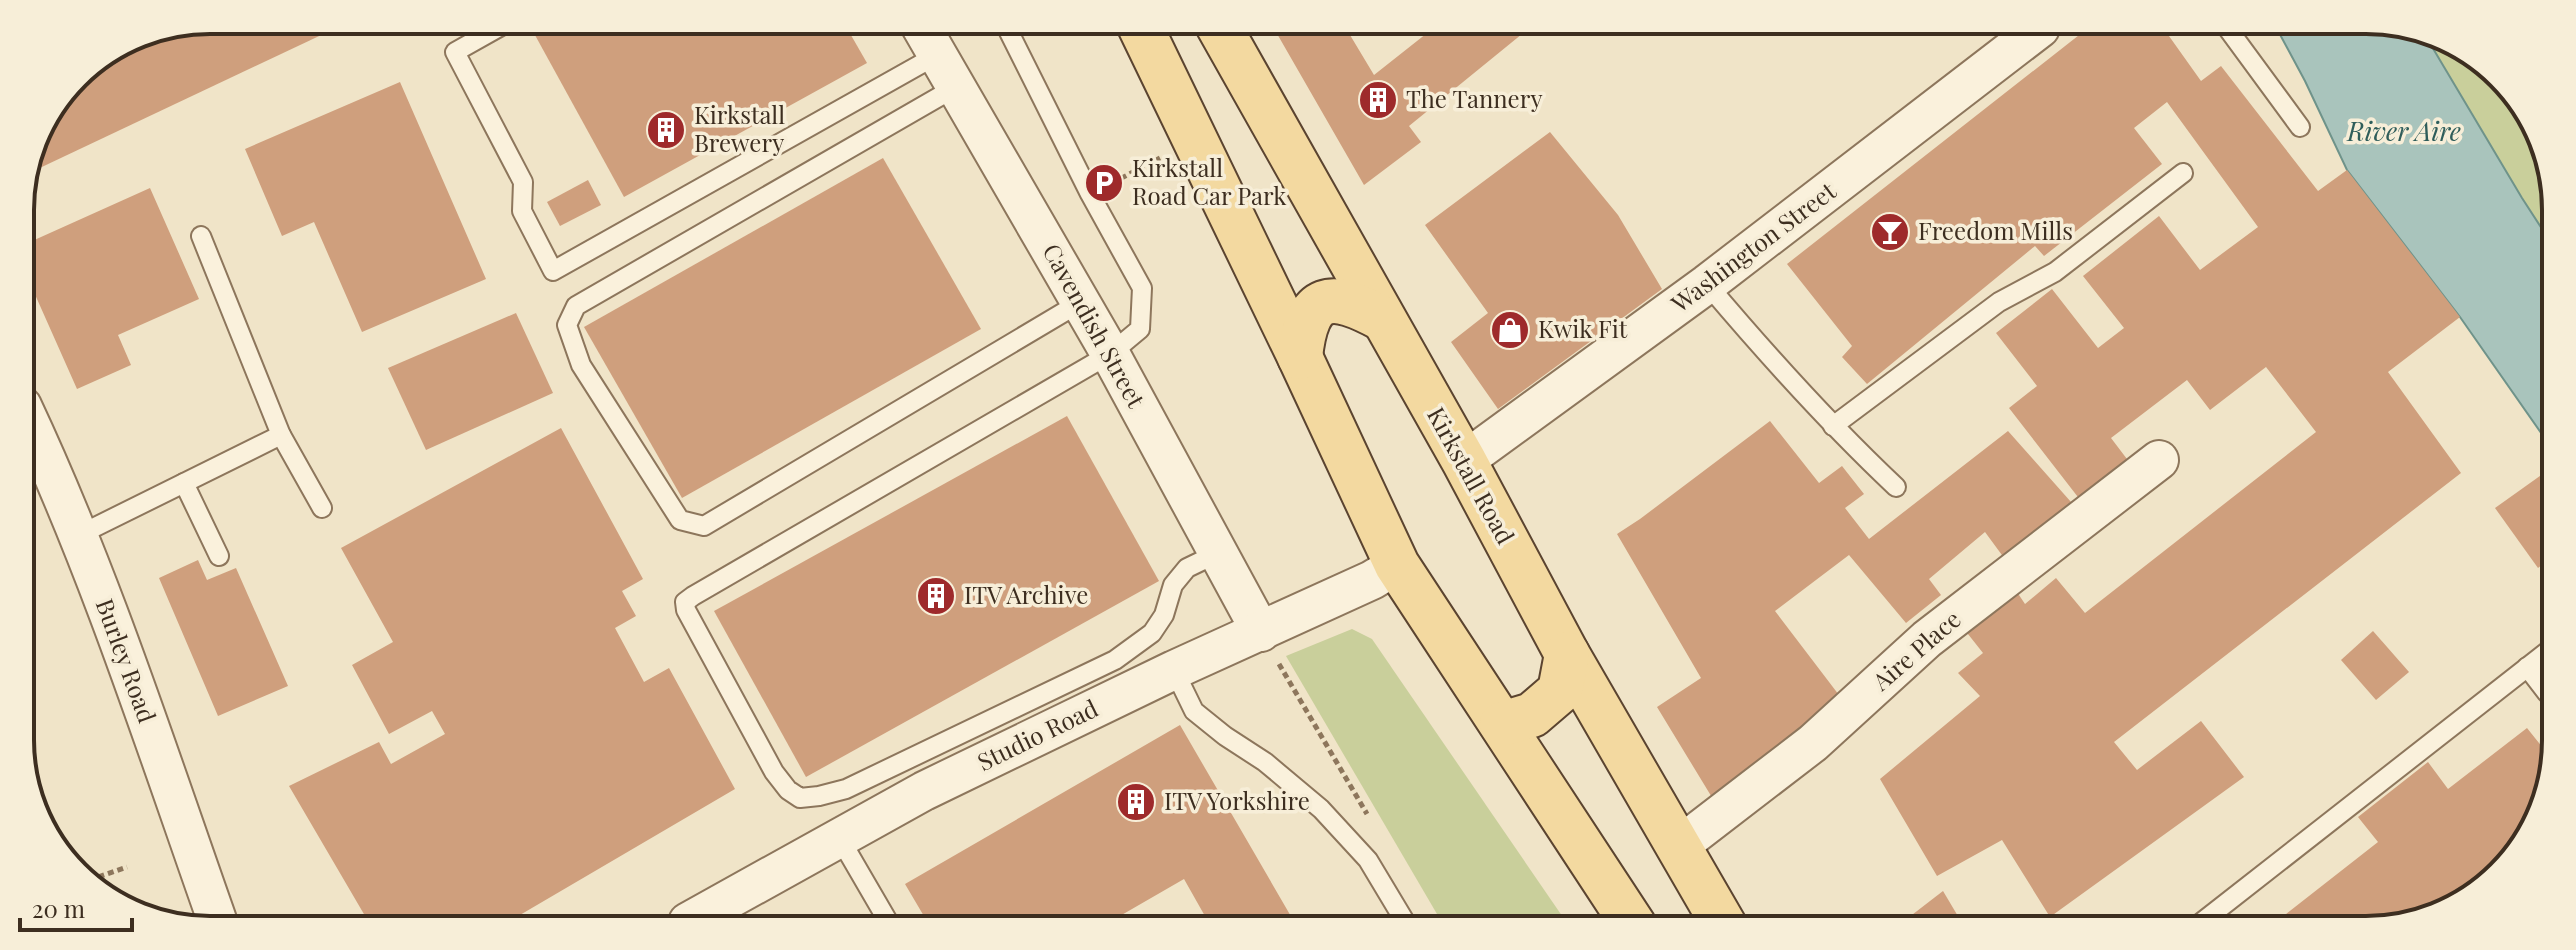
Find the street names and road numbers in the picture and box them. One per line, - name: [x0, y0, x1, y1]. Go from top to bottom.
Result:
- street label: Washington Street: [1664, 174, 1842, 319]
- street label: Cavendish Street: [1036, 237, 1153, 413]
- street label: Kirkstall Road: [1421, 401, 1523, 549]
- street label: Burley Road: [90, 594, 164, 727]
- street label: Aire Place: [1864, 602, 1967, 697]
- street label: Studio Road: [972, 691, 1103, 777]

